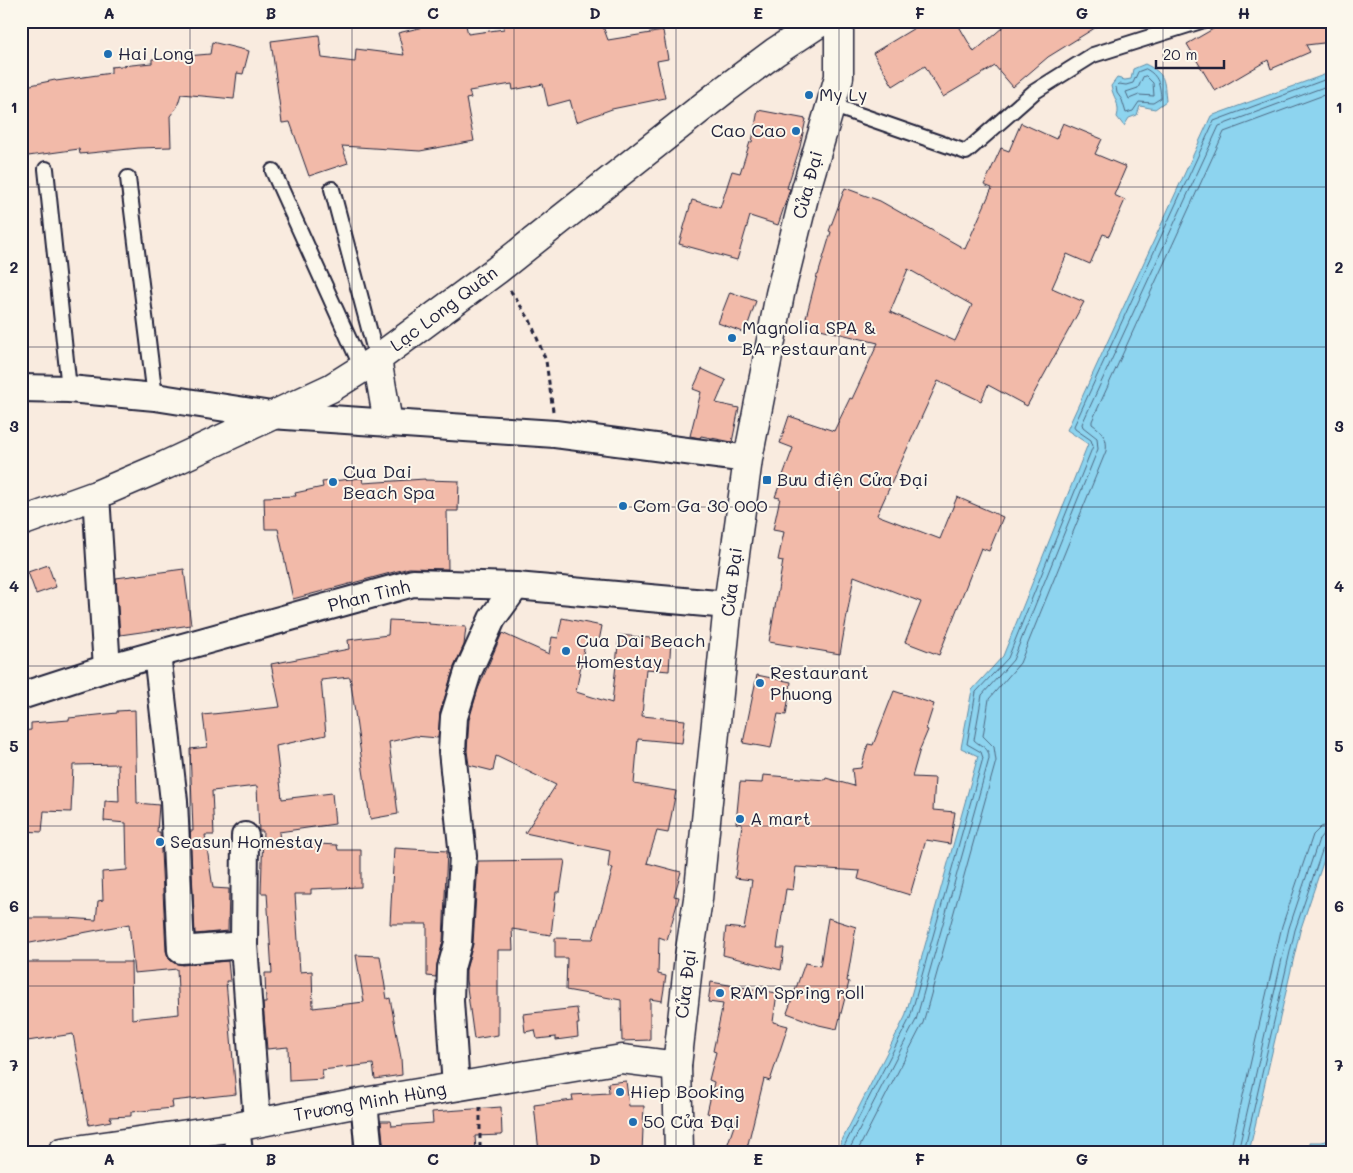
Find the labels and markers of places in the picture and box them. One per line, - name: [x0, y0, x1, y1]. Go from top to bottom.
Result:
- place label: Hai Long: [118, 41, 194, 65]
- marker: Hai Long: [102, 48, 114, 60]
- place label: My Ly: [819, 82, 867, 106]
- marker: My Ly: [803, 89, 815, 101]
- place label: Cao Cao: [711, 118, 786, 142]
- marker: Cao Cao: [790, 125, 802, 137]
- place label: Magnolia SPA & BA restaurant: [742, 315, 877, 360]
- marker: Magnolia SPA & BA restaurant: [726, 332, 738, 344]
- place label: Cua Dai Beach Spa: [343, 459, 435, 504]
- place label: Bưu điện Cửa Đại: [777, 467, 928, 491]
- marker: Bưu điện Cửa Đại: [761, 474, 773, 486]
- marker: Cua Dai Beach Spa: [327, 476, 339, 488]
- place label: Com Ga 30 000: [633, 493, 768, 517]
- marker: Com Ga 30 000: [617, 500, 629, 512]
- place label: Cua Dai Beach Homestay: [576, 628, 705, 673]
- marker: Cua Dai Beach Homestay: [560, 645, 572, 657]
- place label: Restaurant Phuong: [770, 660, 869, 705]
- marker: Restaurant Phuong: [754, 677, 766, 689]
- place label: A mart: [750, 806, 811, 830]
- marker: A mart: [734, 813, 746, 825]
- place label: Seasun Homestay: [170, 829, 323, 853]
- marker: Seasun Homestay: [154, 836, 166, 848]
- place label: RAM Spring roll: [730, 980, 865, 1004]
- marker: RAM Spring roll: [714, 987, 726, 999]
- place label: Hiep Booking: [630, 1079, 744, 1103]
- marker: Hiep Booking: [614, 1086, 626, 1098]
- place label: 50 Cửa Đại: [643, 1109, 740, 1133]
- marker: 50 Cửa Đại: [627, 1116, 639, 1128]

